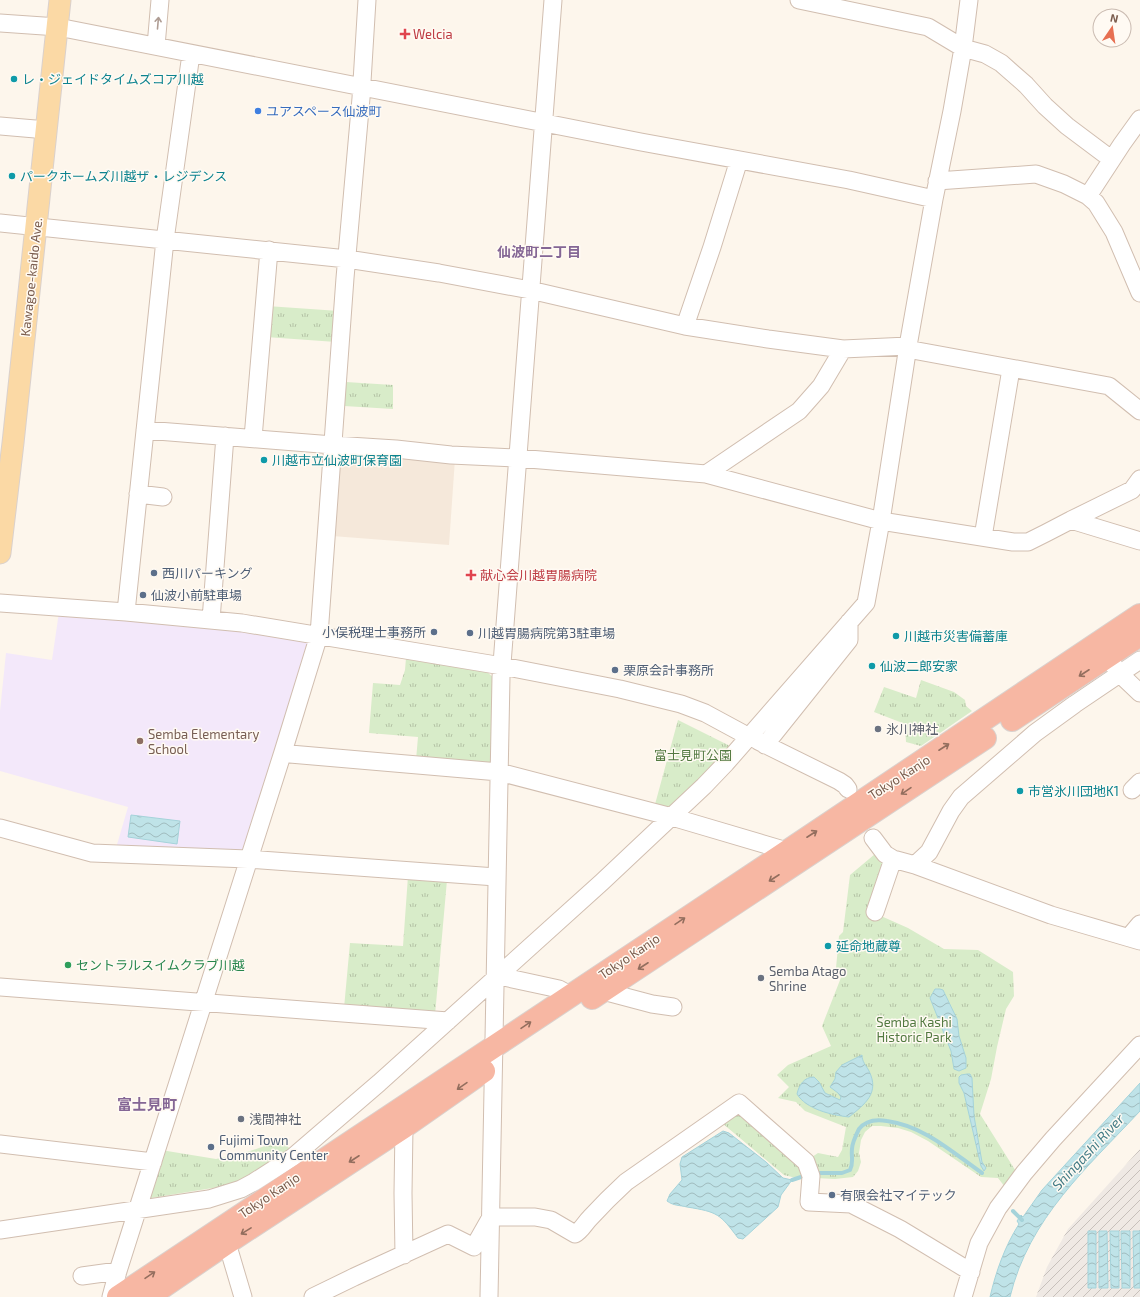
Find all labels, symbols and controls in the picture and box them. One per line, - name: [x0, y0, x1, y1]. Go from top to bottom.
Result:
- north arrow: [1092, 8, 1132, 48]
- text: N: [1109, 11, 1120, 25]
- one-way arrow: [155, 17, 162, 30]
- place label: Welcia: [413, 26, 453, 42]
- marker: Welcia: [400, 29, 410, 39]
- place label: レ・ジェイドタイムズコア川越: [22, 71, 204, 87]
- marker: レ・ジェイドタイムズコア川越: [9, 74, 19, 84]
- place label: ユアスペース仙波町: [266, 103, 381, 119]
- marker: ユアスペース仙波町: [253, 106, 263, 116]
- place label: パークホームズ川越ザ・レジデンス: [20, 168, 227, 184]
- marker: パークホームズ川越ザ・レジデンス: [7, 171, 17, 181]
- street label: Kawagoe-kaido Ave.: [17, 217, 45, 337]
- district label: 仙波町二丁目: [497, 243, 581, 260]
- place label: 川越市立仙波町保育園: [272, 452, 402, 468]
- marker: 川越市立仙波町保育園: [259, 455, 269, 465]
- place label: 西川パーキング: [162, 565, 253, 581]
- place label: 献心会川越胃腸病院: [480, 567, 597, 583]
- marker: 西川パーキング: [149, 568, 159, 578]
- marker: 献心会川越胃腸病院: [465, 569, 477, 581]
- place label: 仙波小前駐車場: [151, 587, 242, 603]
- marker: 仙波小前駐車場: [138, 590, 148, 600]
- place label: 小俣税理士事務所: [322, 624, 426, 640]
- place label: 川越胃腸病院第3駐車場: [478, 625, 615, 641]
- marker: 小俣税理士事務所: [429, 627, 439, 637]
- marker: 川越胃腸病院第3駐車場: [465, 628, 475, 638]
- place label: 川越市災害備蓄庫: [904, 628, 1008, 644]
- marker: 川越市災害備蓄庫: [891, 631, 901, 641]
- place label: 仙波二郎安家: [880, 658, 958, 674]
- marker: 仙波二郎安家: [867, 661, 877, 671]
- place label: 栗原会計事務所: [623, 662, 714, 678]
- marker: 栗原会計事務所: [610, 665, 620, 675]
- one-way arrow: [1078, 669, 1090, 677]
- place label: 氷川神社: [886, 721, 938, 737]
- marker: 氷川神社: [873, 724, 883, 734]
- place label: Semba Elementary School: [148, 726, 259, 757]
- marker: Semba Elementary School: [135, 736, 145, 746]
- one-way arrow: [938, 743, 949, 751]
- park label: 富士見町公園: [654, 747, 732, 763]
- street label: Tokyo Kanjo: [865, 751, 933, 803]
- place label: 市営氷川団地K1: [1028, 783, 1119, 799]
- marker: 市営氷川団地K1: [1015, 786, 1025, 796]
- one-way arrow: [901, 787, 912, 795]
- one-way arrow: [806, 830, 817, 838]
- one-way arrow: [768, 874, 780, 882]
- one-way arrow: [674, 917, 686, 925]
- street label: Tokyo Kanjo: [595, 930, 663, 982]
- place label: 延命地蔵尊: [836, 938, 901, 954]
- marker: 延命地蔵尊: [823, 941, 833, 951]
- place label: セントラルスイムクラブ川越: [76, 957, 245, 973]
- marker: セントラルスイムクラブ川越: [63, 960, 73, 970]
- one-way arrow: [637, 961, 648, 970]
- place label: Semba Atago Shrine: [769, 963, 846, 994]
- marker: Semba Atago Shrine: [756, 973, 766, 983]
- park label: Semba Kashi Historic Park: [876, 1014, 952, 1045]
- one-way arrow: [520, 1021, 531, 1029]
- one-way arrow: [456, 1082, 467, 1090]
- district label: 富士見町: [117, 1095, 177, 1113]
- water label: Shingashi River: [1048, 1110, 1128, 1193]
- place label: 浅間神社: [249, 1111, 301, 1127]
- marker: 浅間神社: [236, 1114, 246, 1124]
- place label: Fujimi Town Community Center: [219, 1132, 328, 1163]
- marker: Fujimi Town Community Center: [206, 1142, 216, 1152]
- one-way arrow: [349, 1155, 360, 1163]
- street label: Tokyo Kanjo: [235, 1169, 303, 1221]
- place label: 有限会社マイテック: [840, 1187, 957, 1203]
- marker: 有限会社マイテック: [827, 1190, 837, 1200]
- one-way arrow: [241, 1227, 252, 1235]
- one-way arrow: [145, 1271, 156, 1279]

